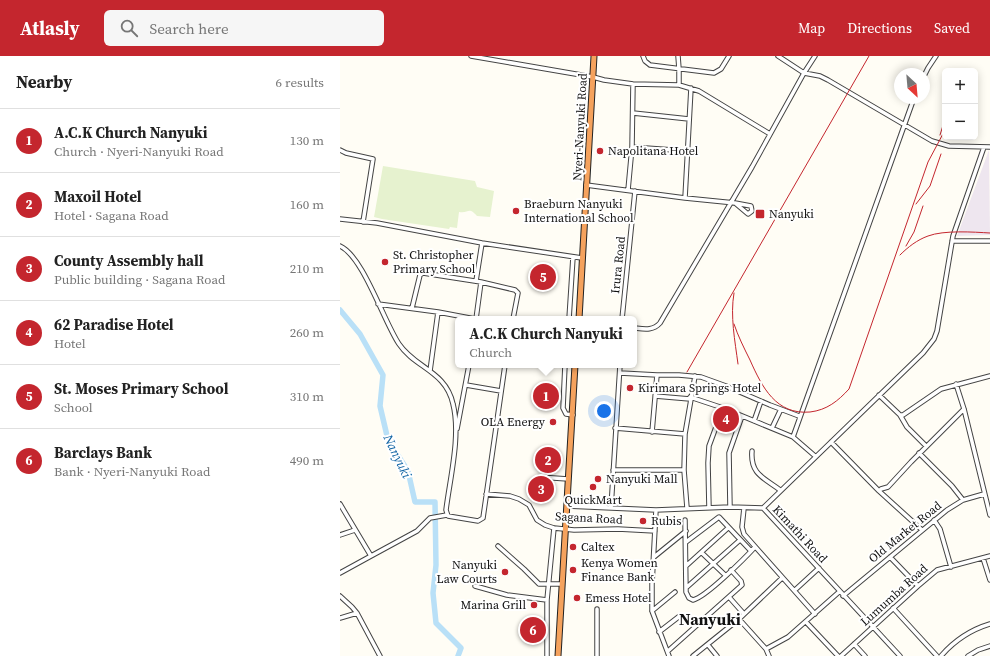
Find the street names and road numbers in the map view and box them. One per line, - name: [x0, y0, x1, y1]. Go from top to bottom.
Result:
- street label: Nyeri-Nanyuki Road: [569, 73, 591, 181]
- street label: Irura Road: [607, 235, 629, 294]
- street label: Old Market Road: [865, 497, 945, 566]
- street label: Kimathi Road: [769, 502, 831, 566]
- street label: Sagana Road: [555, 508, 623, 528]
- street label: Lumumba Road: [857, 560, 931, 630]

